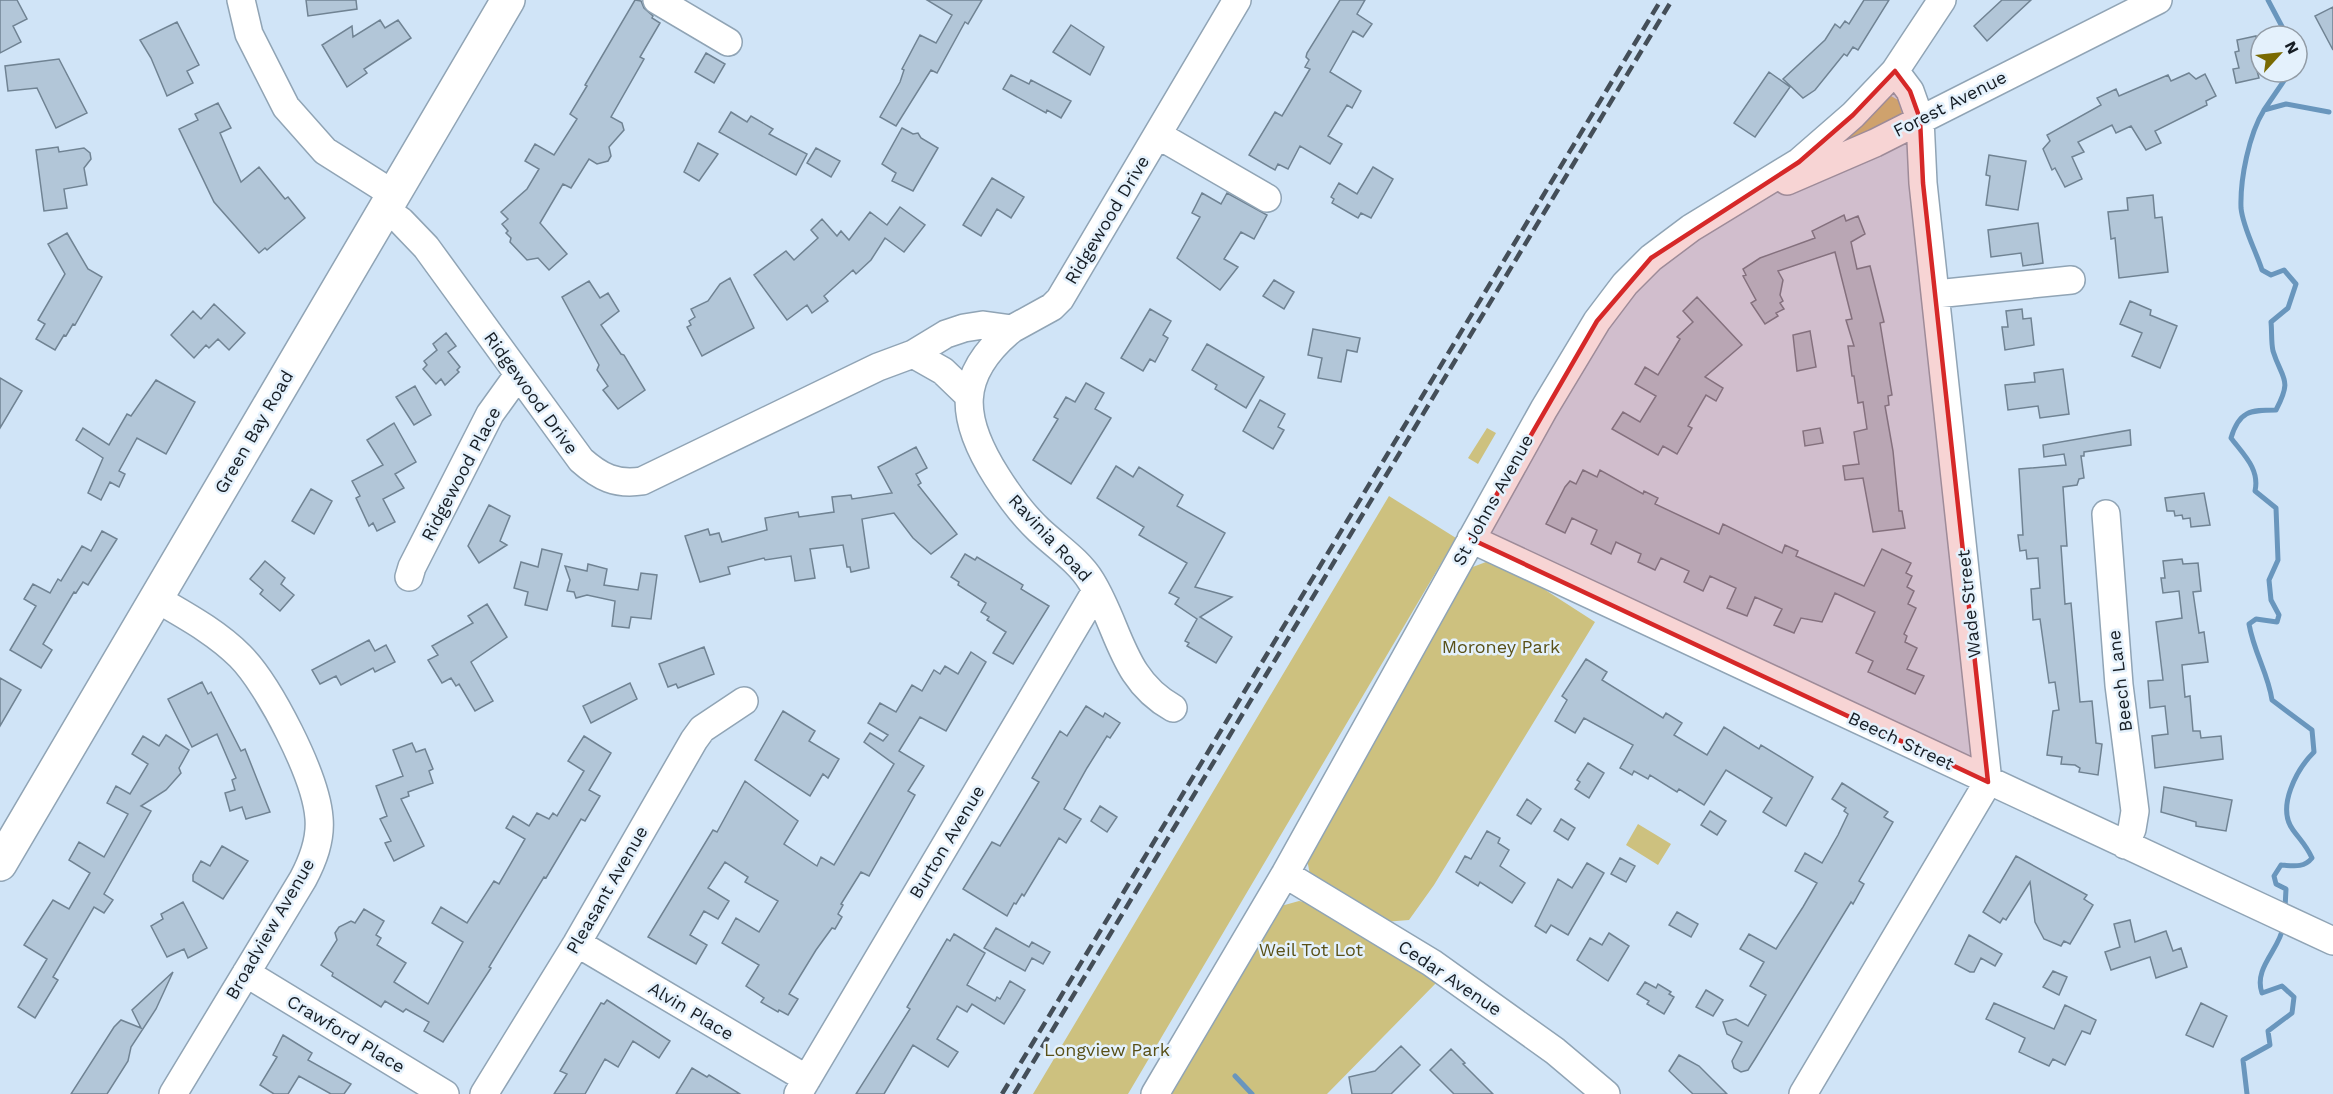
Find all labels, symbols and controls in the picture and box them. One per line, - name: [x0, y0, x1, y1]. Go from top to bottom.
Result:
- north arrow: [2249, 24, 2309, 84]
- text: N: [2281, 38, 2303, 57]
- street label: Forest Avenue: [1890, 66, 2010, 141]
- street label: Ridgewood Drive: [1060, 152, 1153, 288]
- street label: Ridgewood Drive: [480, 327, 583, 458]
- street label: Green Bay Road: [210, 367, 297, 497]
- street label: Ridgewood Place: [416, 403, 505, 544]
- street label: St Johns Avenue: [1448, 431, 1537, 569]
- street label: Ravinia Road: [1005, 490, 1096, 586]
- street label: Wade Street: [1952, 548, 1985, 659]
- street label: Beech Lane: [2103, 629, 2136, 733]
- park label: Moroney Park: [1442, 636, 1560, 657]
- street label: Beech Street: [1845, 707, 1958, 774]
- street label: Burton Avenue: [905, 781, 989, 902]
- street label: Pleasant Avenue: [561, 822, 652, 958]
- street label: Broadview Avenue: [221, 855, 318, 1003]
- street label: Cedar Avenue: [1395, 935, 1506, 1020]
- park label: Weil Tot Lot: [1259, 939, 1364, 960]
- street label: Alvin Place: [645, 977, 738, 1044]
- street label: Crawford Place: [284, 990, 409, 1077]
- park label: Longview Park: [1044, 1039, 1170, 1060]

